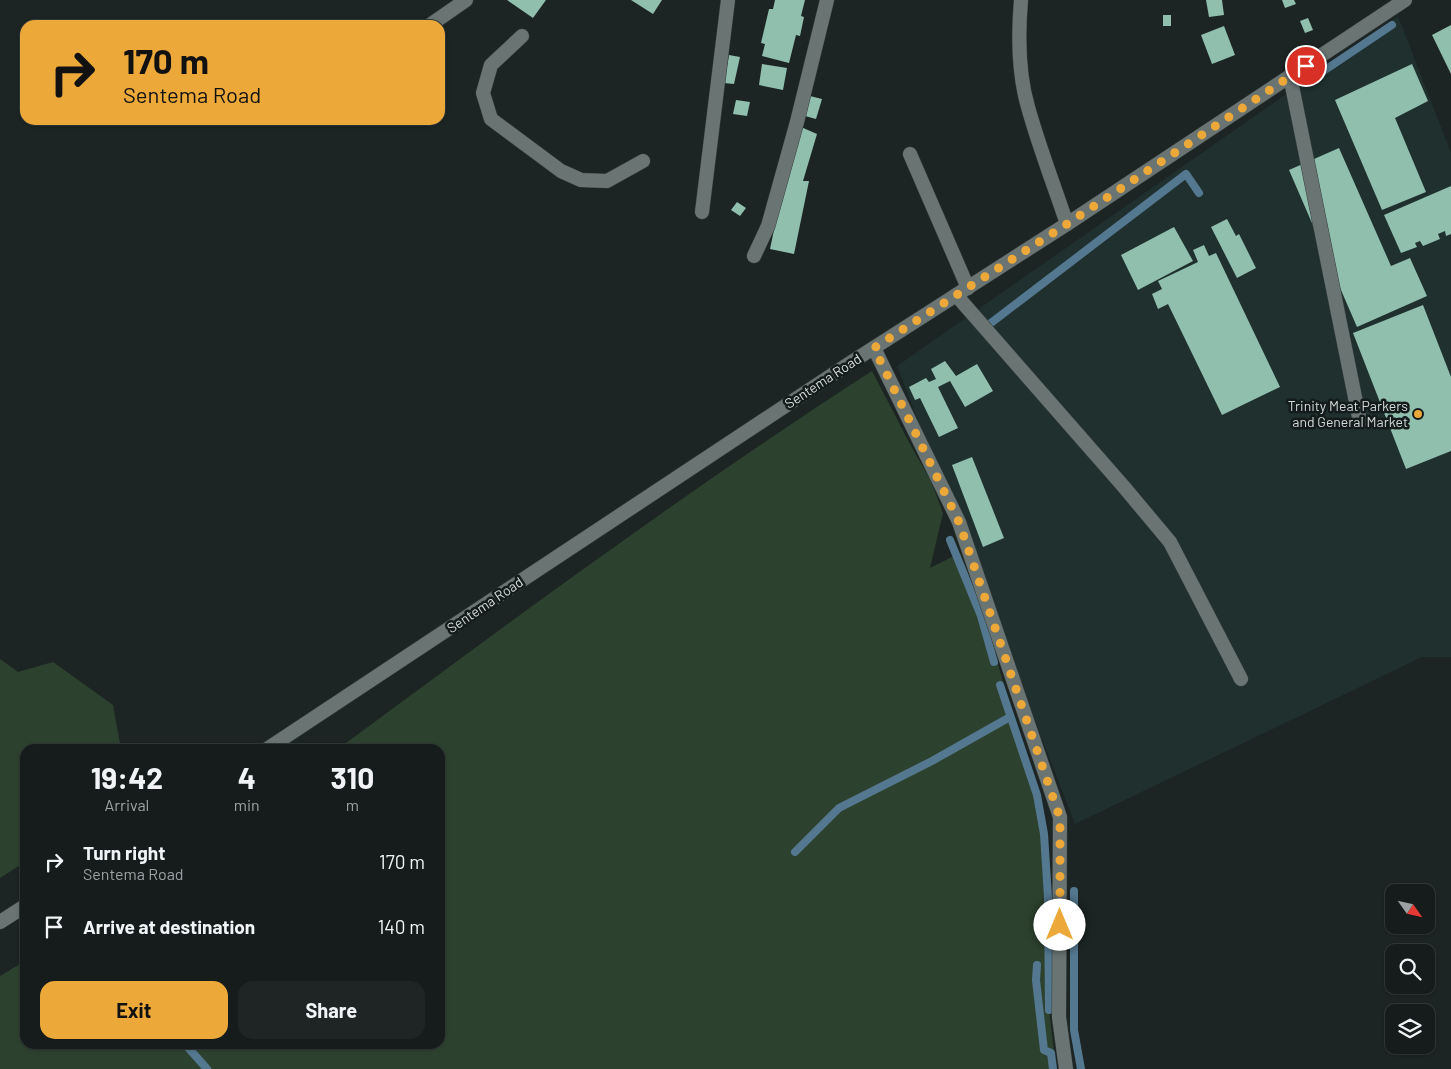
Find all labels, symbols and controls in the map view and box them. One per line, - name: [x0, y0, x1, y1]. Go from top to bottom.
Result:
- text: 170 m: [123, 39, 209, 81]
- icon: right: [40, 40, 105, 105]
- pin: [1285, 45, 1327, 87]
- icon: arrive: [1292, 52, 1320, 80]
- text: Sentema Road: [123, 81, 261, 107]
- street label: Sentema Road: [781, 349, 864, 412]
- place label: Trinity Meat Parkers and General Market: [1288, 397, 1408, 430]
- marker: Trinity Meat Parkers and General Market: [1412, 408, 1424, 420]
- street label: Sentema Road: [443, 573, 526, 636]
- text: 19:42: [91, 759, 163, 795]
- text: 4: [238, 759, 256, 795]
- text: 310: [330, 759, 374, 795]
- text: Arrival: [105, 795, 149, 814]
- text: min: [234, 795, 260, 814]
- text: m: [346, 795, 359, 814]
- text: Turn right: [83, 841, 165, 864]
- icon: right: [40, 848, 68, 876]
- text: 170 m: [379, 850, 425, 873]
- text: Sentema Road: [83, 864, 184, 883]
- north arrow: [1385, 884, 1435, 934]
- map controls: [1385, 884, 1435, 1054]
- position arrow: [1033, 898, 1085, 950]
- icon: arrive: [40, 913, 68, 941]
- text: Arrive at destination: [83, 915, 255, 938]
- text: 140 m: [378, 915, 425, 938]
- button: search: [1385, 944, 1435, 994]
- button: Exit: [40, 981, 228, 1039]
- button: Share: [238, 981, 425, 1039]
- button: layers: [1385, 1004, 1435, 1054]

